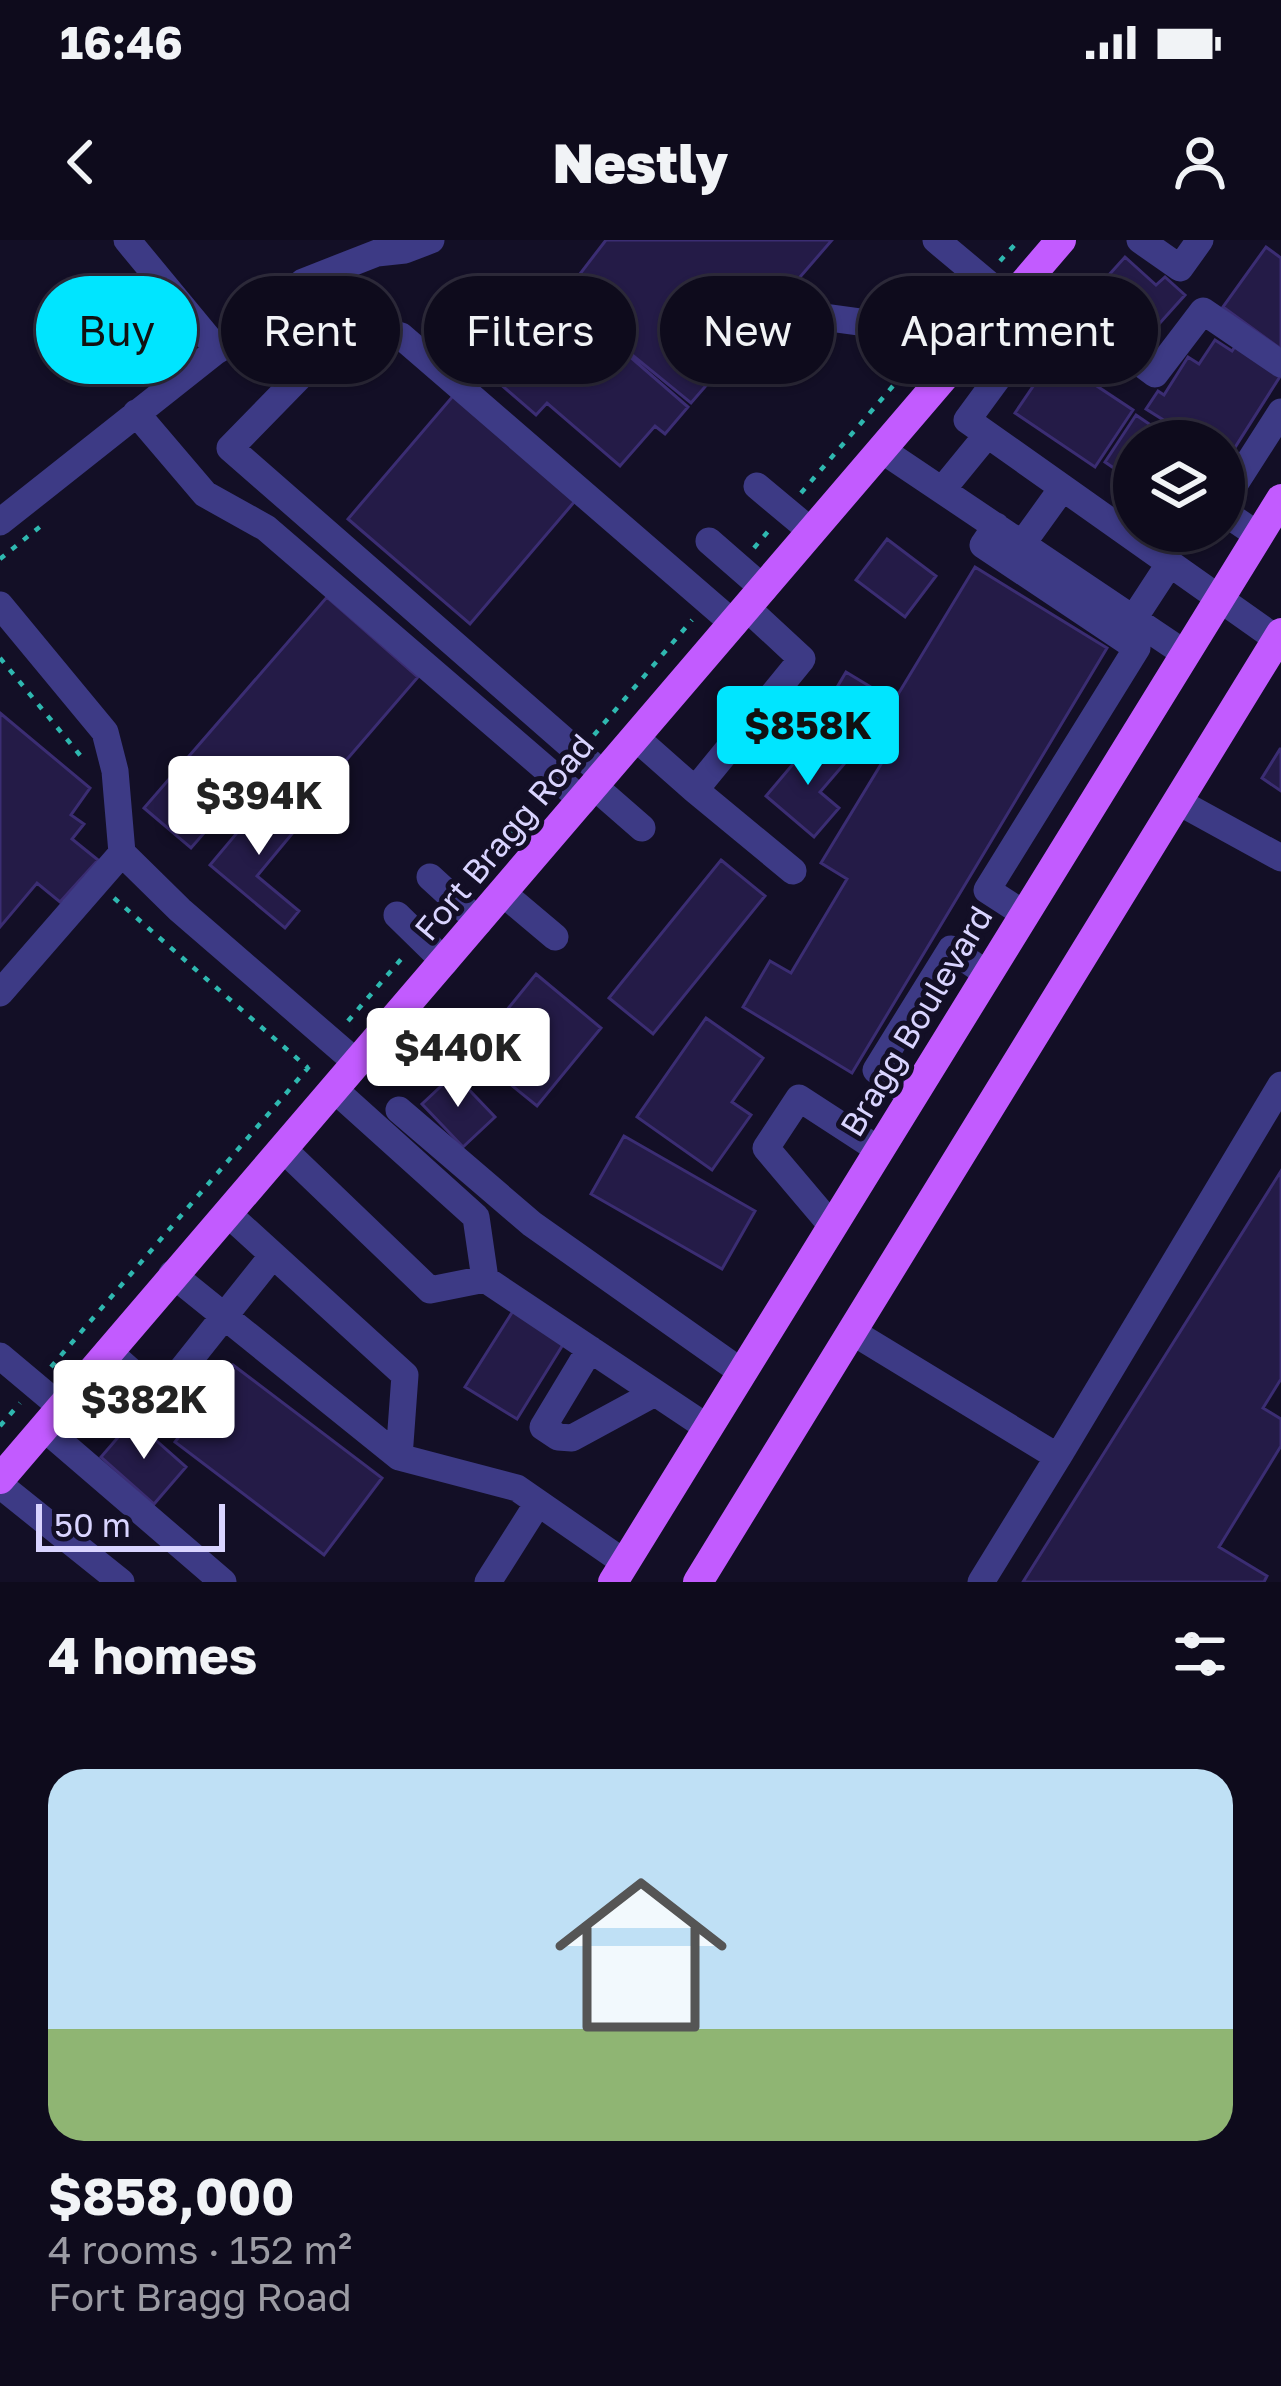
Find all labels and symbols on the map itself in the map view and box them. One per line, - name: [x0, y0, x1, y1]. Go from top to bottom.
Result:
- pin: $858K: [724, 686, 892, 788]
- street label: Fort Bragg Road: [406, 726, 601, 948]
- pin: $394K: [175, 756, 343, 858]
- street label: Bragg Boulevard: [831, 899, 1000, 1143]
- pin: $440K: [374, 1008, 542, 1110]
- pin: $382K: [60, 1360, 228, 1462]
- scale bar: [36, 1498, 225, 1551]

